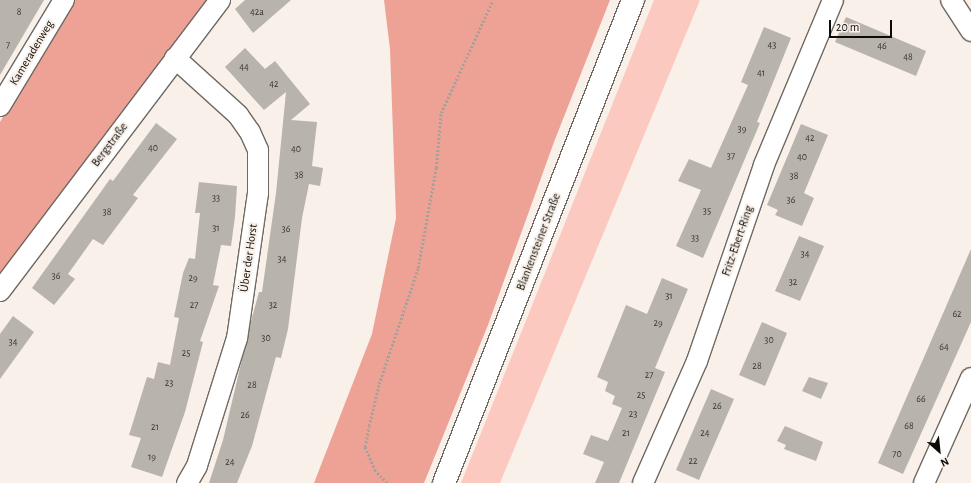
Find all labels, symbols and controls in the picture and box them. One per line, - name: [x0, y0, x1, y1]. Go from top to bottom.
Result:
- house number: 8: [17, 7, 21, 19]
- house number: 42a: [250, 7, 264, 19]
- scale bar: [831, 12, 894, 38]
- street label: Kameradenweg: [7, 18, 57, 88]
- text: 20 m: [836, 21, 859, 33]
- house number: 7: [6, 40, 10, 52]
- house number: 43: [768, 40, 776, 52]
- house number: 46: [877, 41, 887, 53]
- house number: 48: [903, 52, 913, 64]
- house number: 44: [239, 62, 249, 74]
- house number: 41: [757, 68, 765, 80]
- house number: 42: [269, 79, 279, 91]
- street label: Bergstraße: [89, 120, 131, 170]
- house number: 39: [738, 124, 746, 136]
- house number: 42: [805, 133, 815, 145]
- house number: 40: [148, 143, 158, 155]
- house number: 40: [291, 144, 301, 156]
- house number: 37: [727, 151, 735, 163]
- house number: 40: [797, 152, 807, 164]
- house number: 38: [295, 170, 303, 182]
- house number: 38: [790, 171, 798, 183]
- street label: Blankensteiner Straße: [514, 191, 564, 293]
- house number: 33: [212, 193, 220, 205]
- house number: 36: [787, 195, 795, 207]
- street label: Fritz-Ebert-Ring: [719, 204, 757, 278]
- house number: 35: [703, 206, 711, 218]
- house number: 38: [103, 207, 111, 219]
- house number: 31: [212, 223, 220, 235]
- street label: Über der Horst: [237, 223, 261, 293]
- house number: 36: [282, 224, 290, 236]
- house number: 33: [691, 233, 699, 245]
- house number: 34: [801, 249, 809, 261]
- house number: 34: [278, 254, 286, 266]
- house number: 36: [52, 271, 60, 283]
- house number: 29: [188, 273, 198, 285]
- house number: 32: [789, 277, 797, 289]
- house number: 31: [665, 291, 673, 303]
- house number: 27: [190, 300, 198, 312]
- house number: 32: [269, 300, 277, 312]
- house number: 62: [952, 309, 962, 321]
- house number: 29: [653, 318, 663, 330]
- house number: 30: [261, 333, 271, 345]
- house number: 30: [764, 335, 774, 347]
- house number: 34: [9, 337, 17, 349]
- house number: 64: [939, 342, 949, 354]
- house number: 25: [182, 348, 190, 360]
- house number: 28: [752, 361, 762, 373]
- house number: 27: [645, 370, 653, 382]
- house number: 23: [165, 378, 173, 390]
- house number: 28: [247, 380, 257, 392]
- house number: 25: [637, 390, 645, 402]
- house number: 66: [916, 394, 926, 406]
- house number: 26: [712, 401, 722, 413]
- house number: 23: [629, 409, 637, 421]
- house number: 26: [240, 410, 250, 422]
- house number: 68: [904, 421, 914, 433]
- house number: 21: [151, 422, 159, 434]
- house number: 21: [622, 428, 630, 440]
- house number: 24: [700, 428, 710, 440]
- north arrow: [919, 431, 959, 471]
- house number: 70: [892, 449, 902, 461]
- house number: 19: [148, 452, 156, 464]
- text: N: [939, 455, 951, 469]
- house number: 22: [688, 456, 698, 468]
- house number: 24: [225, 457, 235, 469]

